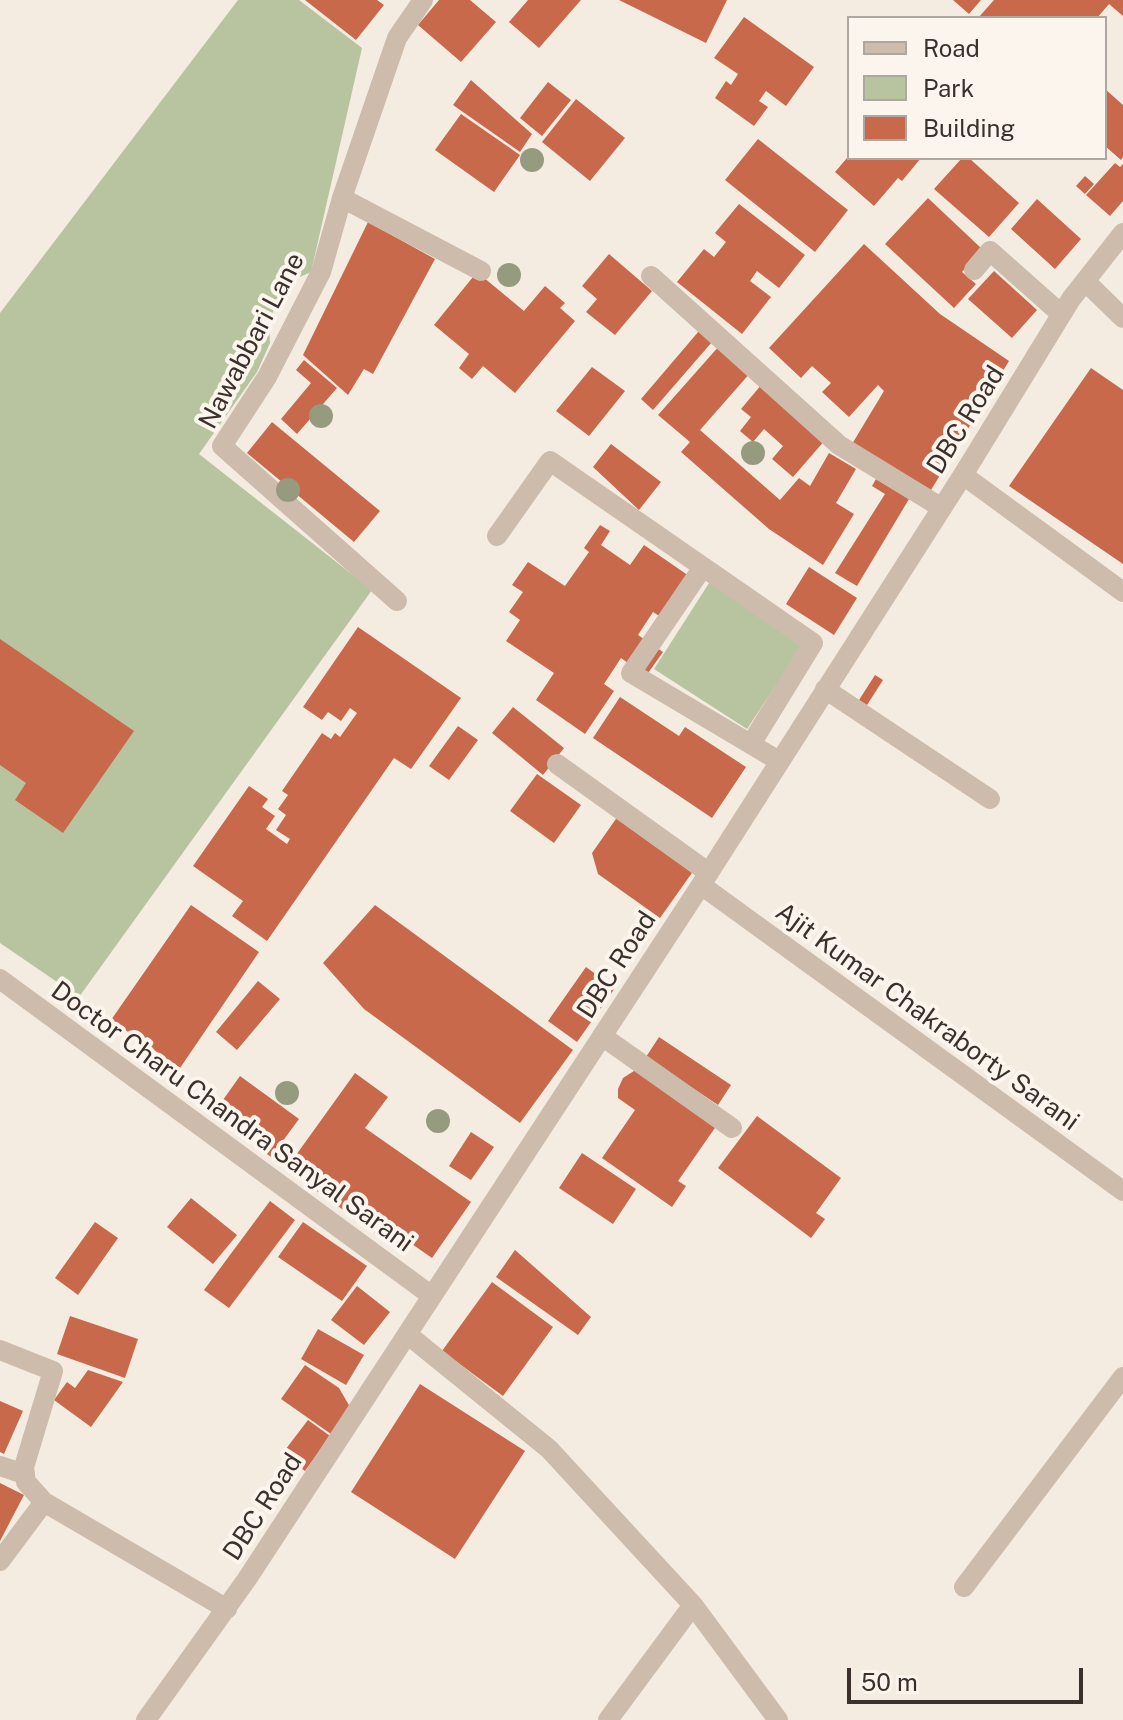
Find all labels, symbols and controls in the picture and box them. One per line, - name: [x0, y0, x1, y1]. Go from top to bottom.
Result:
- legend: [847, 16, 1107, 160]
- text: Road: [923, 34, 980, 62]
- text: Park: [923, 74, 974, 102]
- text: Building: [923, 114, 1015, 142]
- street label: Nawabbari Lane: [193, 248, 311, 434]
- street label: DBC Road: [921, 360, 1011, 480]
- street label: Ajit Kumar Chakraborty Sarani: [769, 896, 1085, 1138]
- street label: DBC Road: [571, 906, 663, 1024]
- street label: Doctor Charu Chandra Sanyal Sarani: [45, 975, 419, 1259]
- street label: DBC Road: [217, 1448, 309, 1566]
- scale bar: [851, 1652, 1087, 1702]
- text: 50 m: [861, 1668, 918, 1696]

